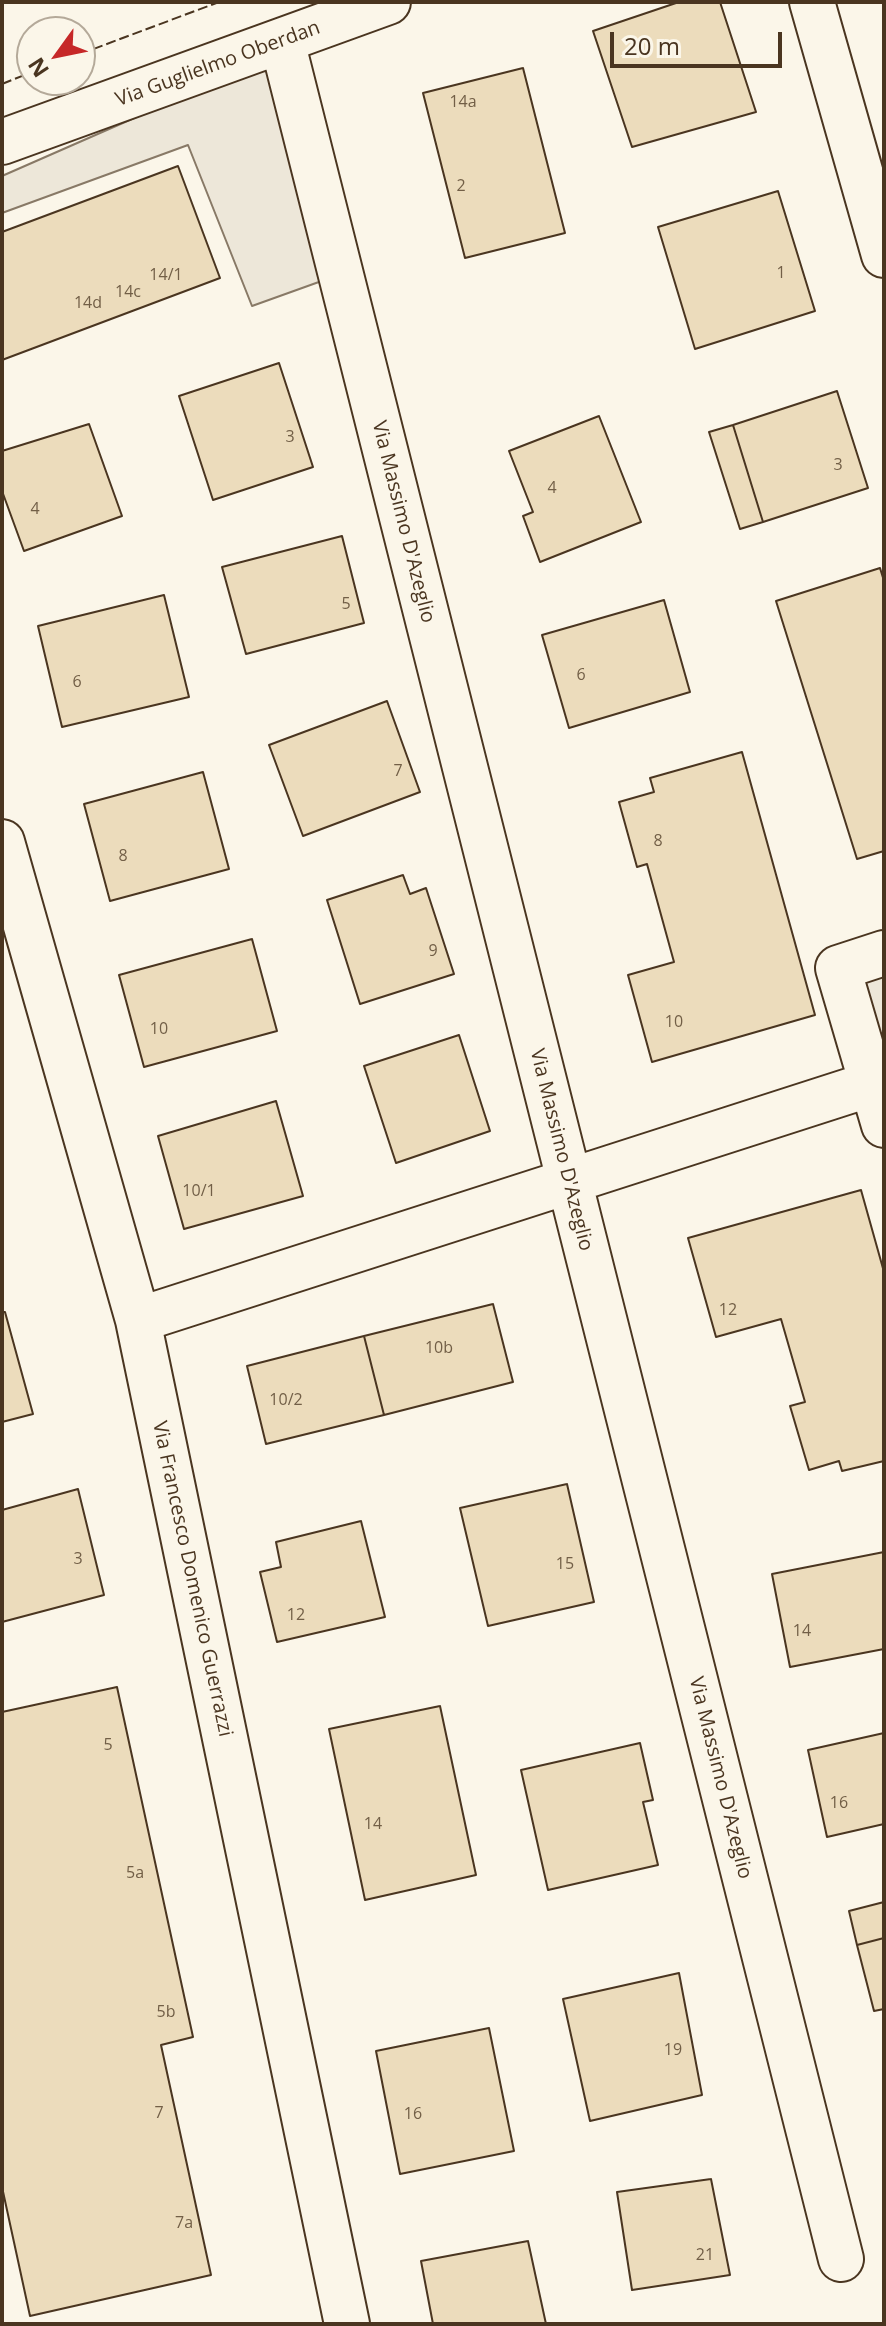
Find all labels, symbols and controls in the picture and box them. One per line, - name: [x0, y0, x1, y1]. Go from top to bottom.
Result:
- north arrow: [16, 16, 96, 96]
- street label: Via Guglielmo Oberdan: [112, 16, 324, 112]
- scale bar: [614, 16, 786, 66]
- text: 20 m: [624, 29, 680, 62]
- text: N: [20, 52, 55, 84]
- house number: 14a: [449, 92, 477, 112]
- house number: 2: [456, 176, 466, 196]
- house number: 1: [776, 263, 786, 283]
- house number: 14/1: [149, 265, 183, 285]
- house number: 14c: [115, 282, 141, 302]
- house number: 14d: [74, 293, 102, 313]
- street label: Via Massimo D'Azeglio: [366, 418, 440, 626]
- house number: 3: [285, 427, 295, 447]
- house number: 3: [833, 455, 843, 475]
- house number: 4: [547, 478, 557, 498]
- house number: 4: [30, 499, 40, 519]
- house number: 5: [341, 594, 351, 614]
- house number: 6: [576, 665, 586, 685]
- house number: 6: [72, 672, 82, 692]
- house number: 7: [393, 761, 403, 781]
- house number: 8: [653, 831, 663, 851]
- house number: 8: [118, 846, 128, 866]
- house number: 9: [428, 941, 438, 961]
- house number: 10: [665, 1012, 683, 1032]
- house number: 10: [150, 1019, 168, 1039]
- street label: Via Massimo D'Azeglio: [524, 1046, 598, 1254]
- house number: 10/1: [182, 1181, 216, 1201]
- house number: 12: [719, 1300, 737, 1320]
- house number: 10b: [425, 1338, 453, 1358]
- house number: 10/2: [269, 1390, 303, 1410]
- street label: Via Francesco Domenico Guerrazzi: [147, 1419, 237, 1739]
- house number: 3: [73, 1549, 83, 1569]
- house number: 15: [556, 1554, 574, 1574]
- house number: 12: [287, 1605, 305, 1625]
- house number: 14: [793, 1621, 811, 1641]
- street label: Via Massimo D'Azeglio: [683, 1674, 757, 1882]
- house number: 5: [103, 1735, 113, 1755]
- house number: 16: [830, 1793, 848, 1813]
- house number: 14: [364, 1814, 382, 1834]
- house number: 5a: [126, 1863, 144, 1883]
- house number: 5b: [157, 2002, 175, 2022]
- house number: 19: [664, 2040, 682, 2060]
- house number: 7: [154, 2103, 164, 2123]
- house number: 16: [404, 2104, 422, 2124]
- house number: 7a: [175, 2213, 193, 2233]
- house number: 21: [696, 2245, 714, 2265]

